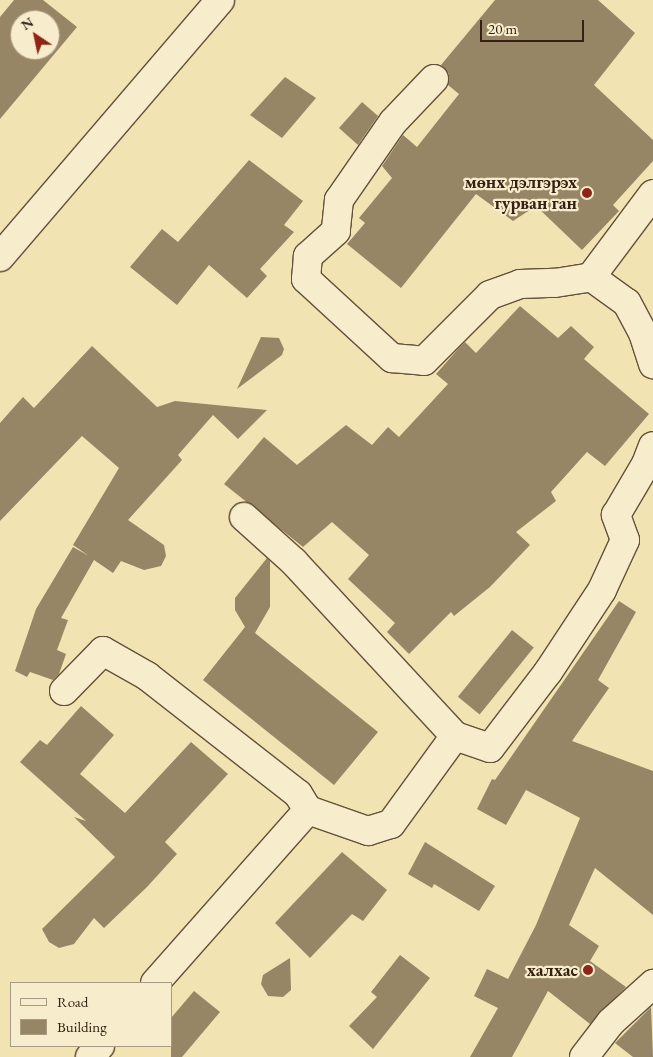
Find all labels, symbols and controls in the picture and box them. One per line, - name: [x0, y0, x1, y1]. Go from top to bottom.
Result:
- north arrow: [10, 10, 60, 60]
- scale bar: [483, 10, 587, 42]
- text: N: [17, 13, 37, 34]
- text: 20 m: [488, 19, 517, 38]
- place label: мөнх дэлгэрэх гурван ган: [465, 172, 577, 214]
- marker: мөнх дэлгэрэх гурван ган: [581, 187, 593, 199]
- place label: халхас: [527, 959, 578, 981]
- marker: халхас: [582, 964, 594, 976]
- legend: [10, 982, 172, 1047]
- text: Road: [57, 992, 88, 1011]
- text: Building: [57, 1017, 107, 1036]

